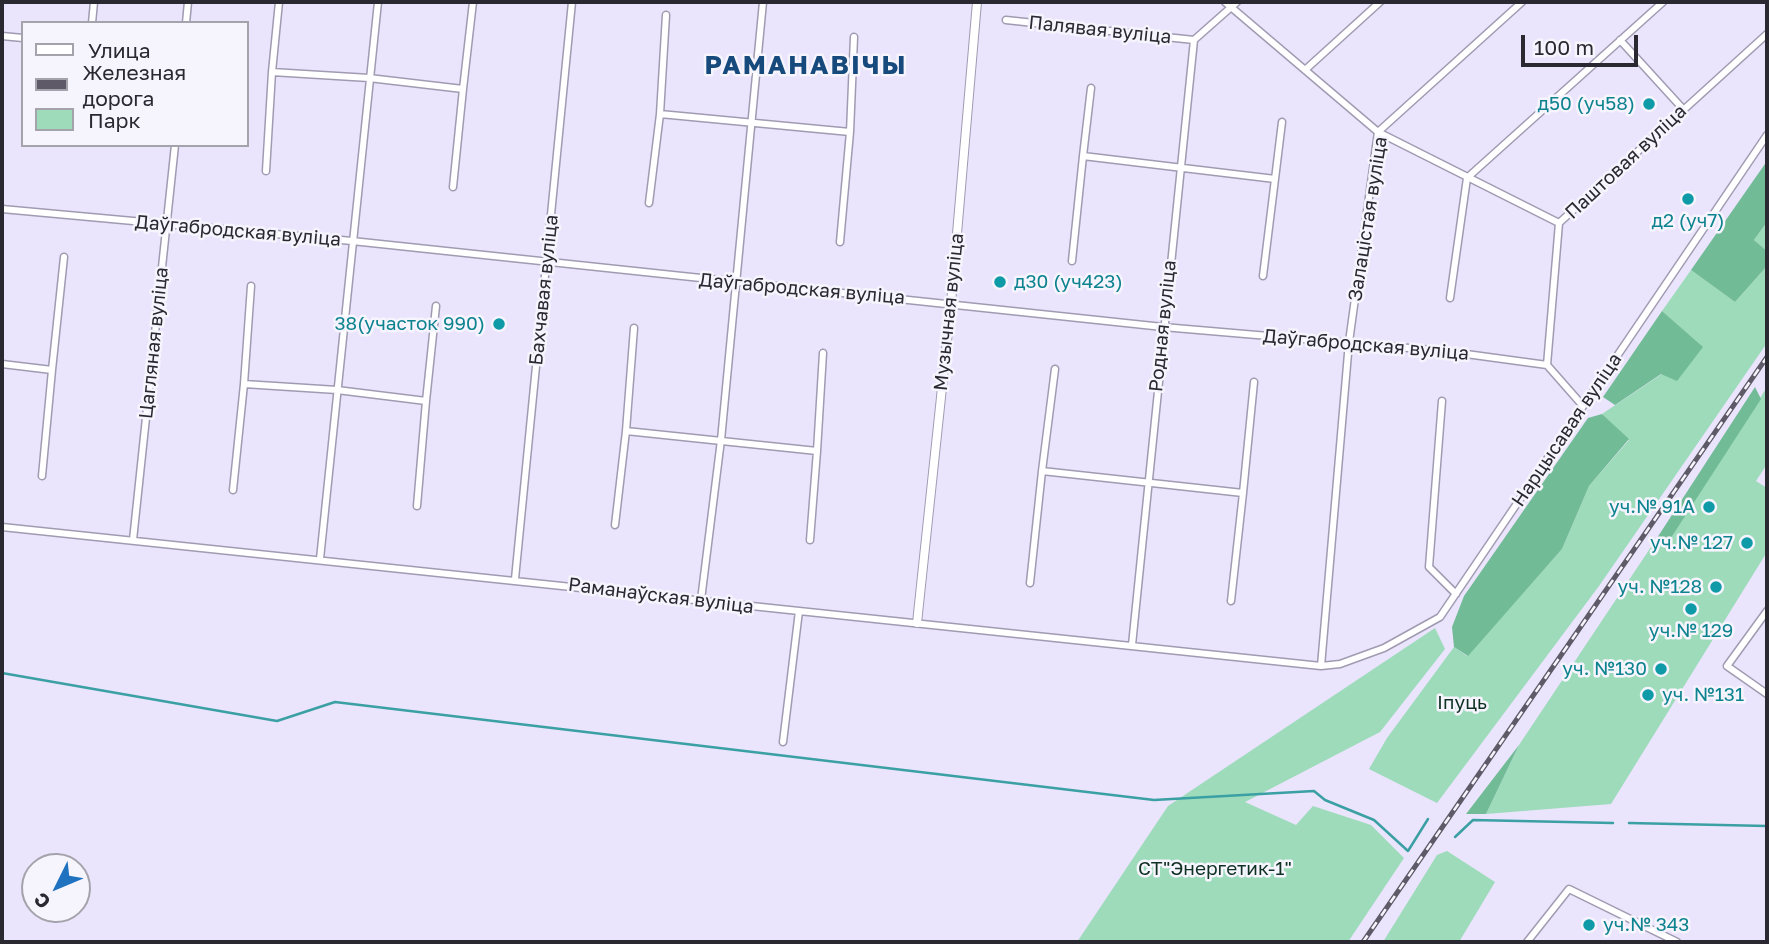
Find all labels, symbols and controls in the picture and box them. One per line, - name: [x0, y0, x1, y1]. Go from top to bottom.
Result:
- street label: Палявая вуліца: [1027, 11, 1173, 49]
- legend: [21, 21, 248, 147]
- scale bar: [1524, 21, 1641, 65]
- text: 100 m: [1534, 34, 1594, 60]
- text: Улица: [88, 37, 151, 63]
- district label: РАМАНАВІЧЫ: [706, 50, 906, 82]
- text: Железная дорога: [82, 59, 186, 111]
- place label: д50 (уч58): [1538, 93, 1635, 115]
- marker: д50 (уч58): [1641, 96, 1657, 112]
- street label: Паштовая вуліца: [1561, 100, 1691, 224]
- text: Парк: [88, 107, 141, 133]
- street label: Залацістая вуліца: [1344, 135, 1392, 303]
- marker: д2 (уч7): [1680, 191, 1696, 207]
- place label: д2 (уч7): [1651, 210, 1725, 232]
- street label: Даўгабродская вуліца: [134, 211, 342, 251]
- street label: Бахчавая вуліца: [525, 213, 563, 367]
- street label: Музычная вуліца: [929, 232, 969, 392]
- street label: Родная вуліца: [1145, 259, 1181, 393]
- street label: Цагляная вуліца: [135, 266, 173, 420]
- street label: Даўгабродская вуліца: [698, 269, 906, 309]
- place label: д30 (уч423): [1014, 271, 1123, 293]
- marker: д30 (уч423): [992, 274, 1008, 290]
- place label: 38(участок 990): [334, 313, 485, 335]
- marker: 38(участок 990): [491, 316, 507, 332]
- street label: Даўгабродская вуліца: [1262, 325, 1470, 365]
- street label: Нарцысавая вуліца: [1507, 349, 1627, 511]
- place label: уч.№ 91А: [1609, 496, 1695, 518]
- marker: уч.№ 91А: [1701, 499, 1717, 515]
- place label: уч.№ 127: [1650, 532, 1733, 554]
- marker: уч.№ 127: [1739, 535, 1755, 551]
- street label: Раманаўская вуліца: [567, 573, 755, 619]
- place label: уч. №128: [1618, 576, 1702, 598]
- marker: уч. №128: [1708, 579, 1724, 595]
- marker: уч.№ 129: [1683, 601, 1699, 617]
- place label: уч.№ 129: [1649, 620, 1733, 642]
- place label: уч. №130: [1562, 658, 1647, 680]
- marker: уч. №130: [1653, 661, 1669, 677]
- place label: уч. №131: [1662, 684, 1744, 706]
- marker: уч. №131: [1640, 687, 1656, 703]
- park label: Іпуць: [1437, 692, 1487, 714]
- north arrow: [21, 853, 91, 923]
- park label: СТ"Энергетик-1": [1138, 858, 1292, 880]
- text: С: [29, 889, 55, 914]
- place label: уч.№ 343: [1603, 914, 1689, 936]
- marker: уч.№ 343: [1581, 917, 1597, 933]

